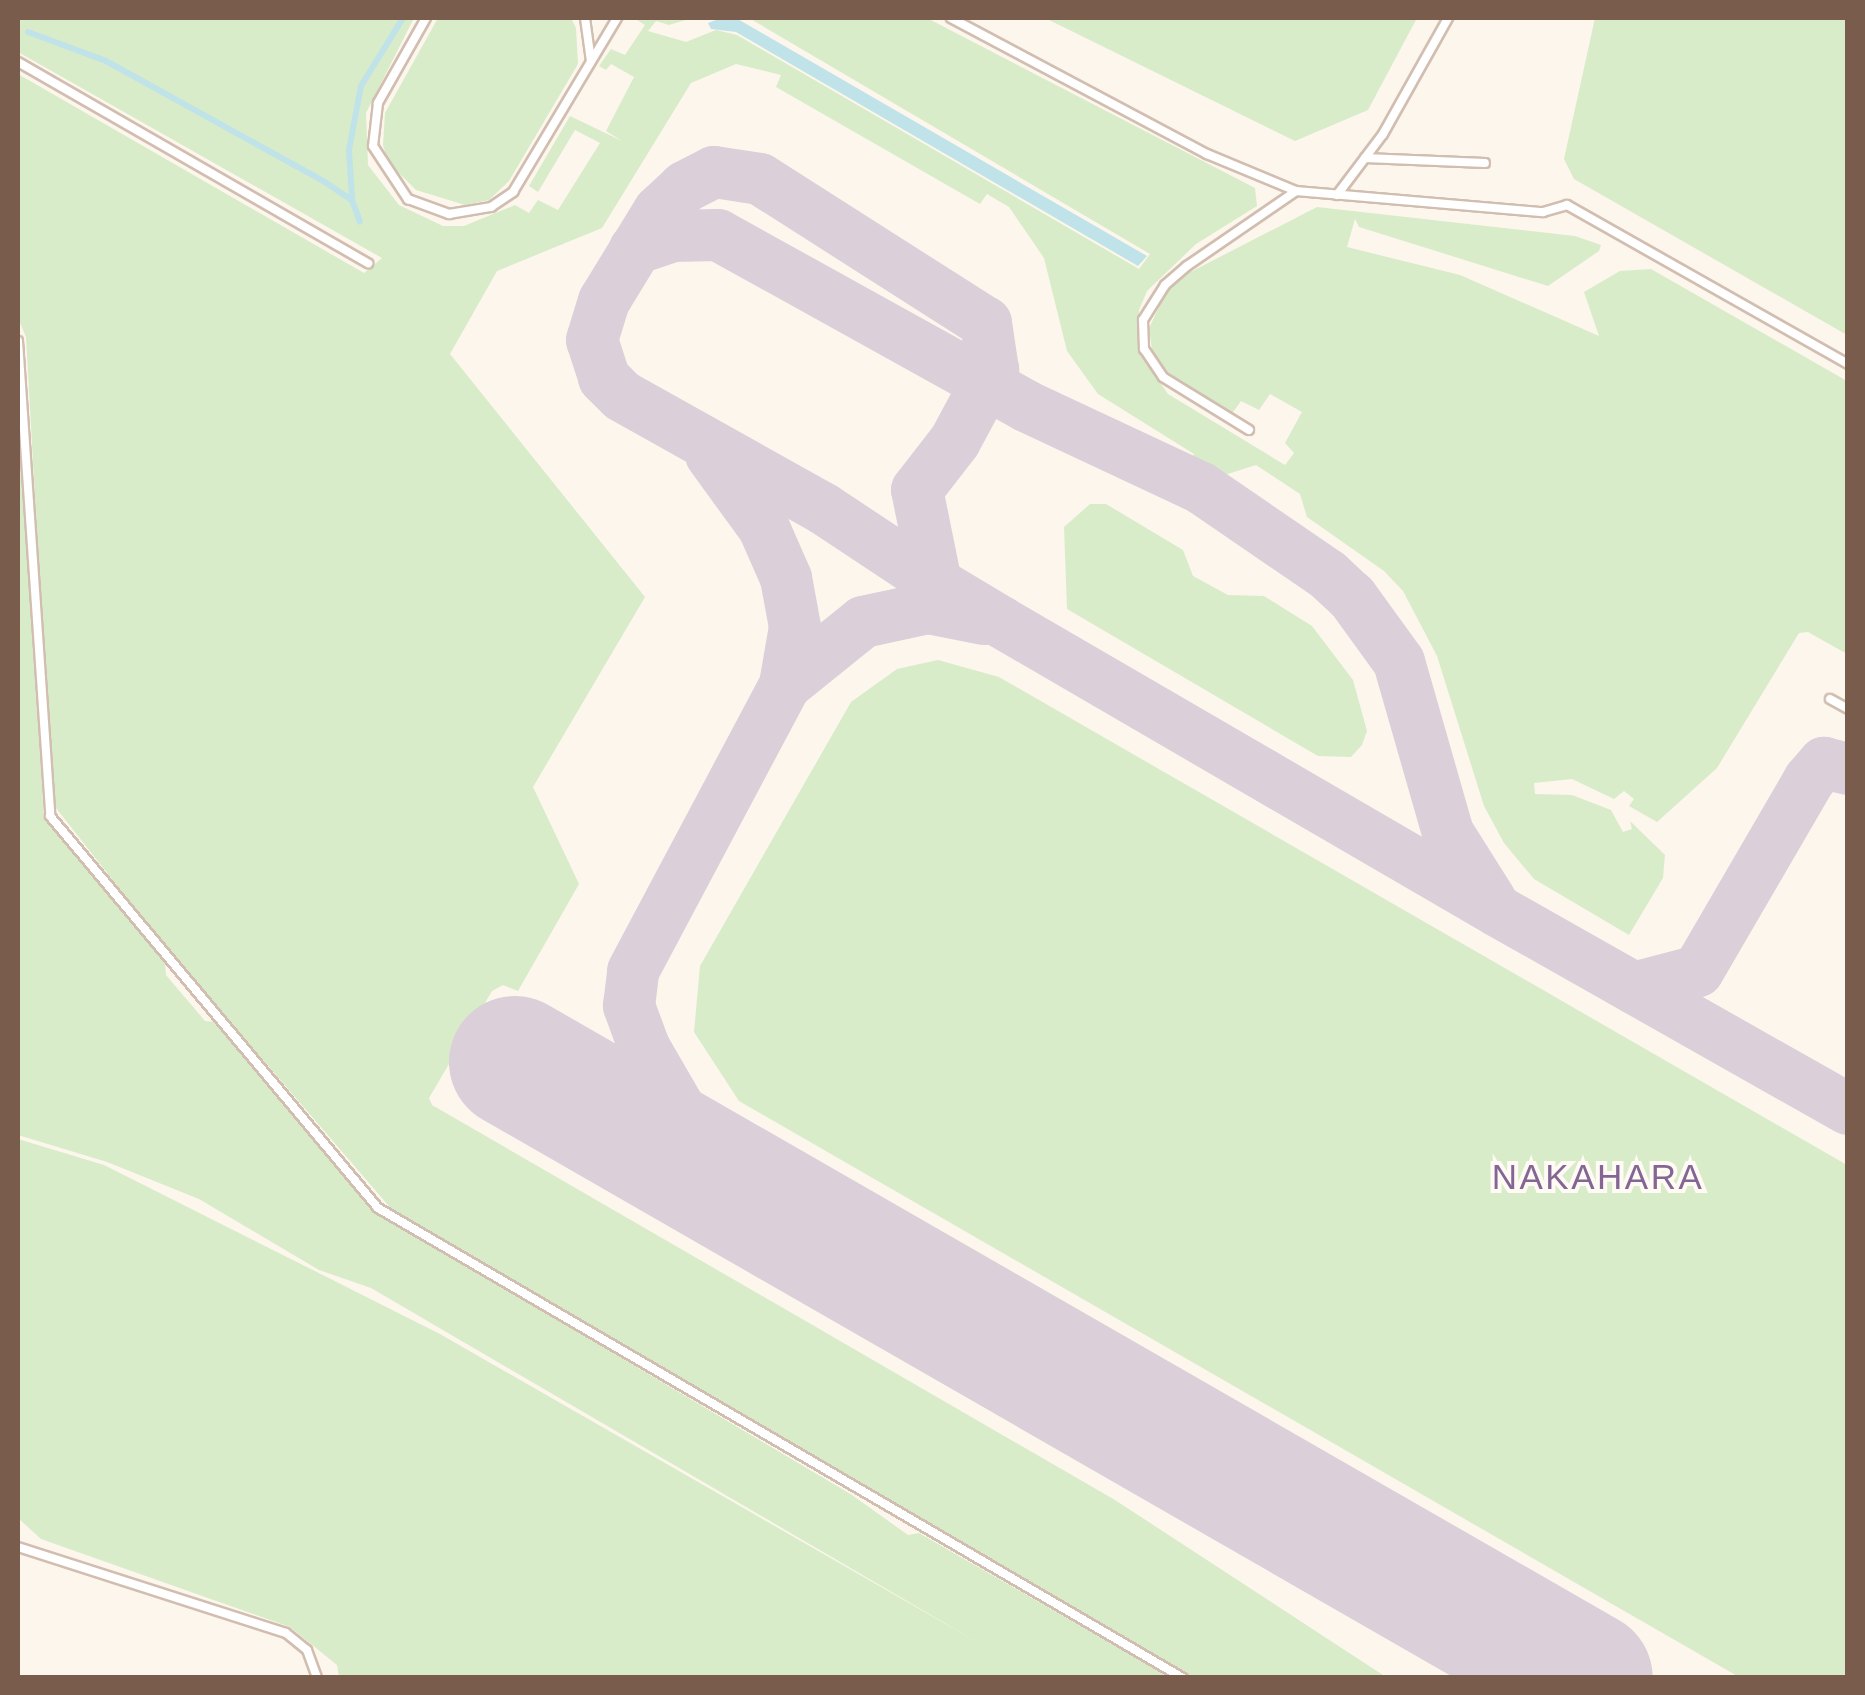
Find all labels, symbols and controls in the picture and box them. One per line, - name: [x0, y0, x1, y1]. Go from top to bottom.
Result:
- district label: NAKAHARA: [1492, 1156, 1704, 1198]

